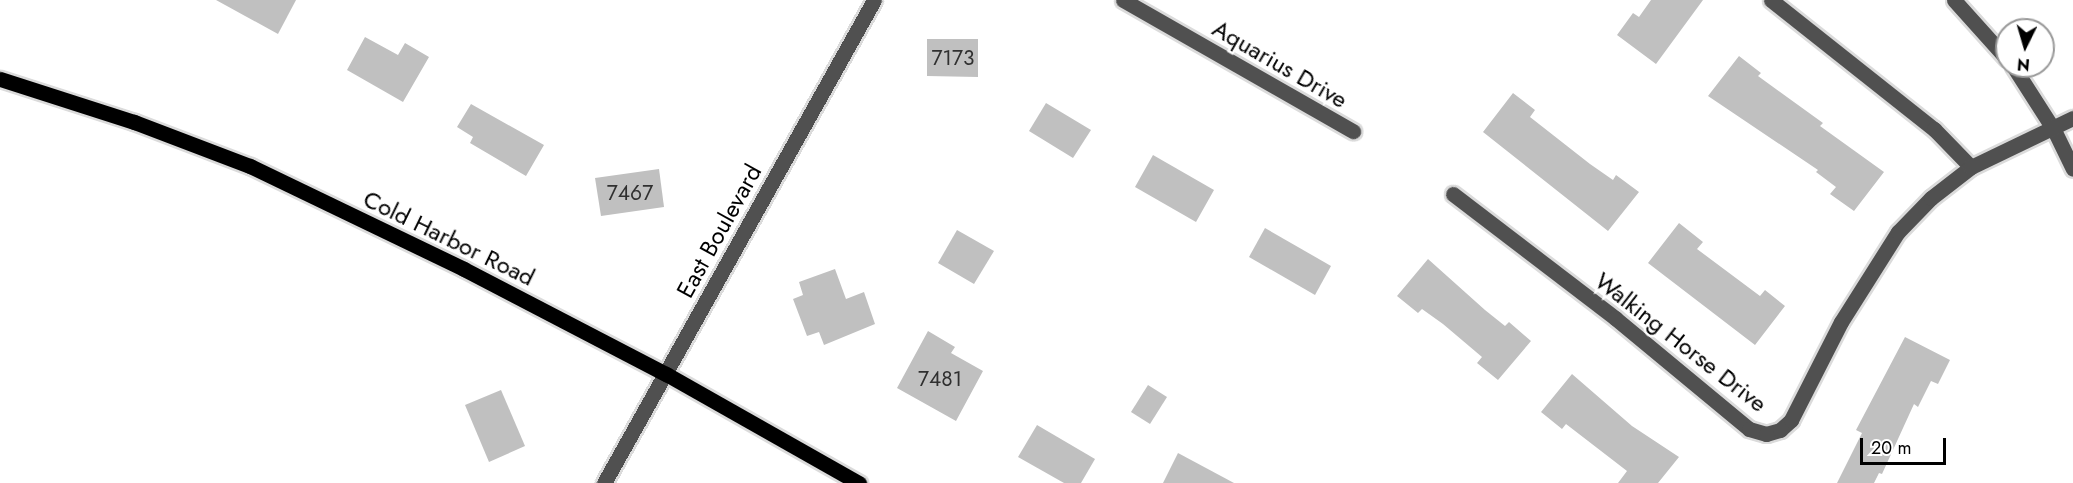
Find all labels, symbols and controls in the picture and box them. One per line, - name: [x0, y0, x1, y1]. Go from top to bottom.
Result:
- street label: Aquarius Drive: [1207, 14, 1353, 114]
- north arrow: [1995, 18, 2055, 78]
- house number: 7173: [932, 45, 974, 71]
- text: N: [2016, 52, 2031, 76]
- street label: East Boulevard: [671, 159, 767, 303]
- house number: 7467: [607, 180, 653, 206]
- street label: Cold Harbor Road: [359, 184, 539, 292]
- street label: Walking Horse Drive: [1589, 266, 1773, 418]
- house number: 7481: [918, 366, 962, 392]
- scale bar: [1863, 426, 1948, 464]
- text: 20 m: [1871, 435, 1911, 461]

